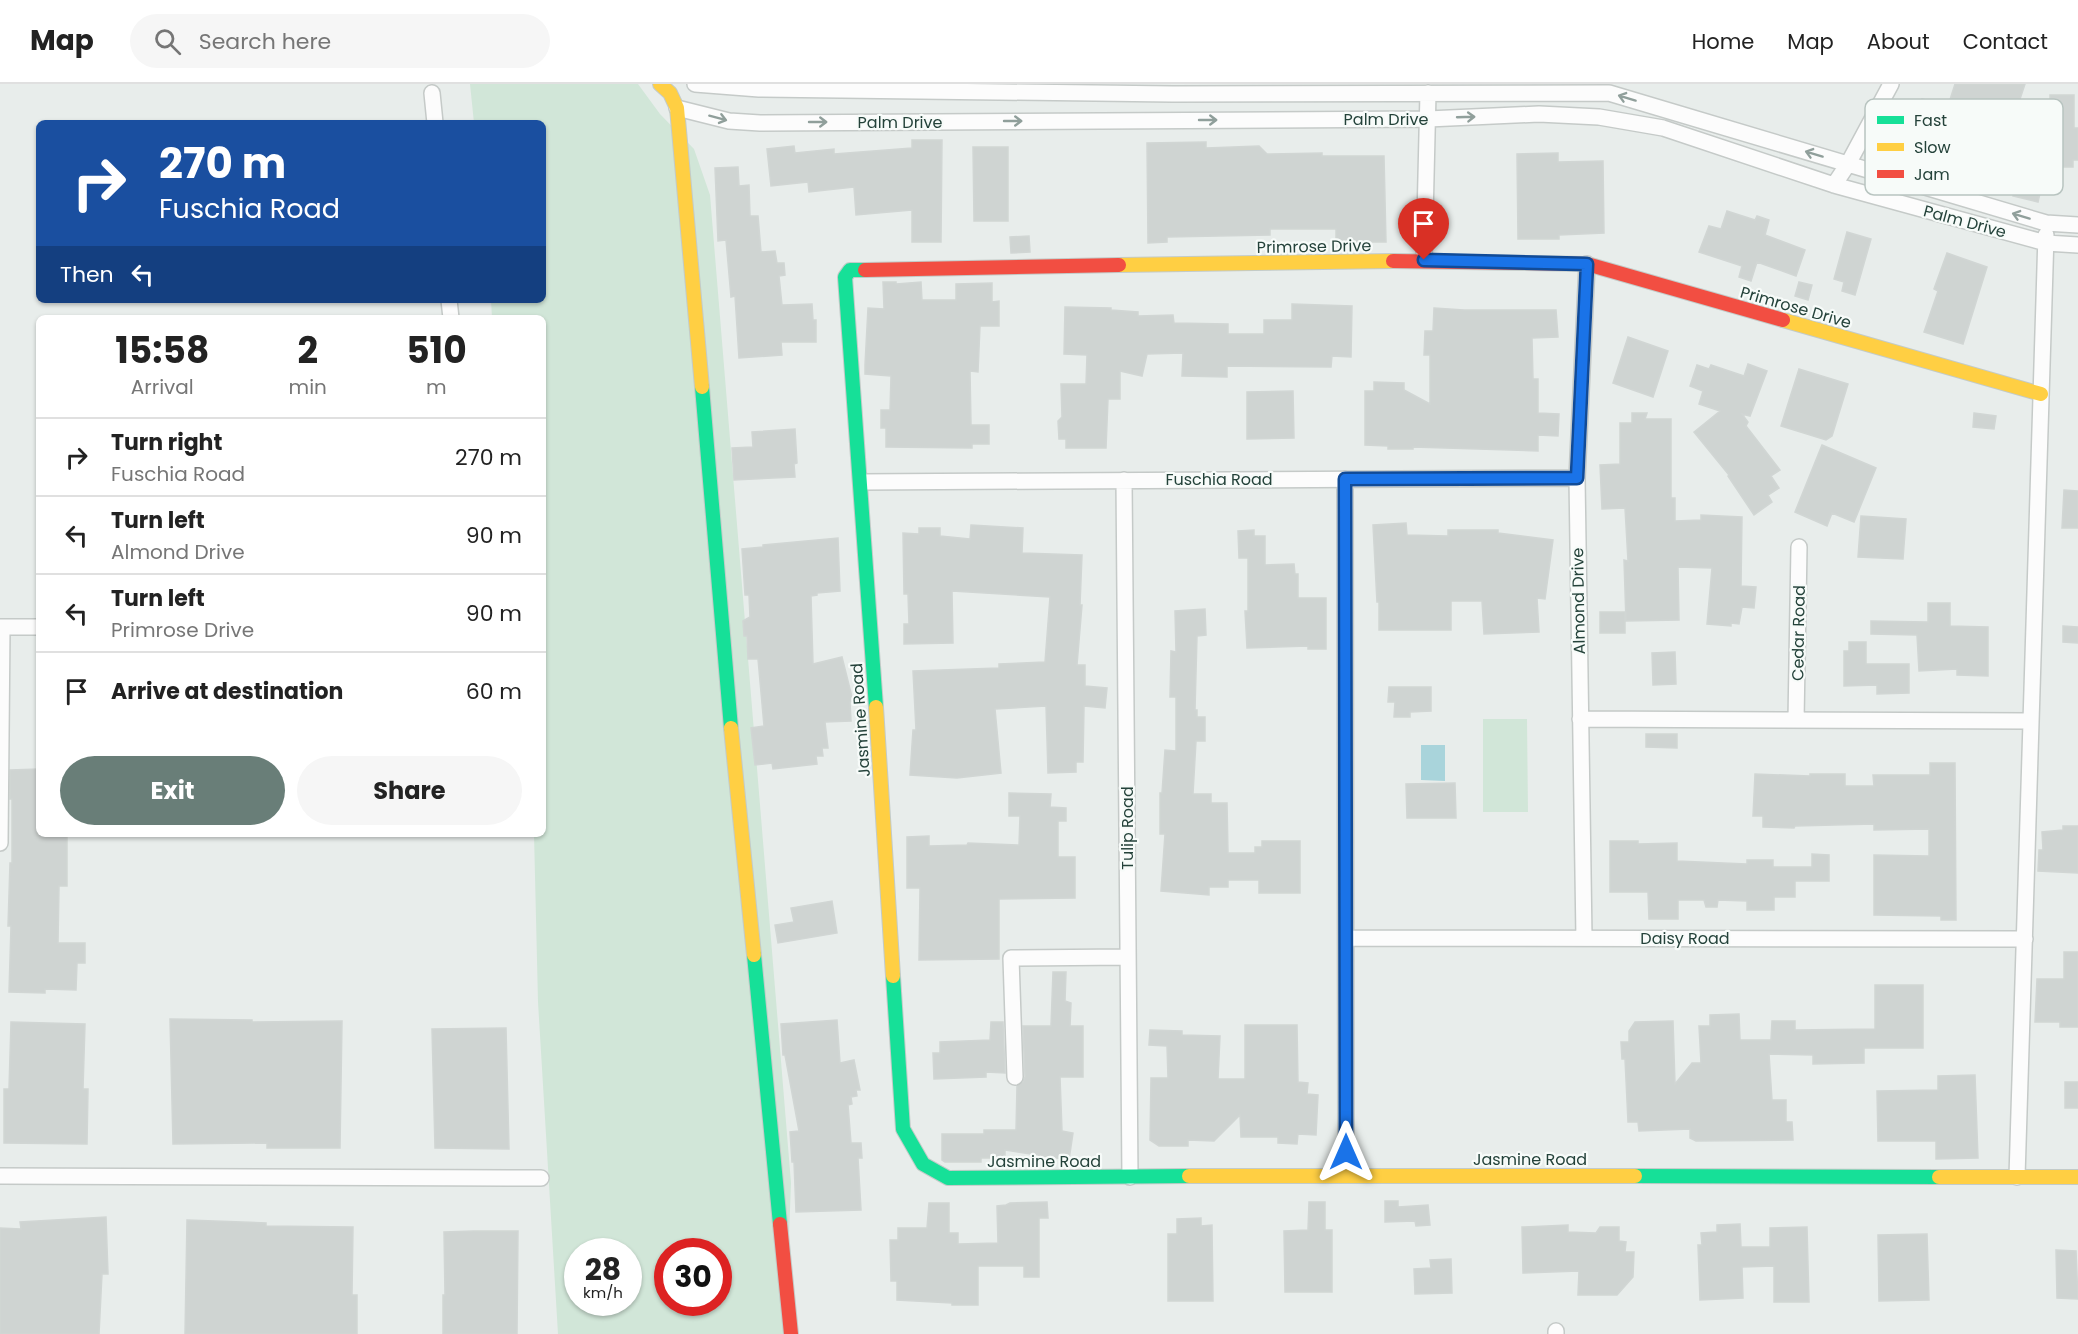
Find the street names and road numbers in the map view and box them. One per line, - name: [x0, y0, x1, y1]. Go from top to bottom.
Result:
- street label: Palm Drive: [1344, 108, 1429, 131]
- street label: Palm Drive: [858, 111, 943, 134]
- street label: Palm Drive: [1921, 199, 2009, 244]
- street label: Primrose Drive: [1257, 234, 1372, 259]
- street label: Primrose Drive: [1738, 281, 1854, 334]
- street label: Fuschia Road: [1165, 468, 1273, 491]
- street label: Almond Drive: [1566, 547, 1591, 655]
- street label: Cedar Road: [1786, 585, 1811, 681]
- street label: Jasmine Road: [845, 662, 876, 778]
- street label: Tulip Road: [1116, 786, 1139, 870]
- street label: Daisy Road: [1640, 927, 1730, 950]
- street label: Jasmine Road: [1473, 1148, 1587, 1171]
- street label: Jasmine Road: [987, 1150, 1101, 1173]

